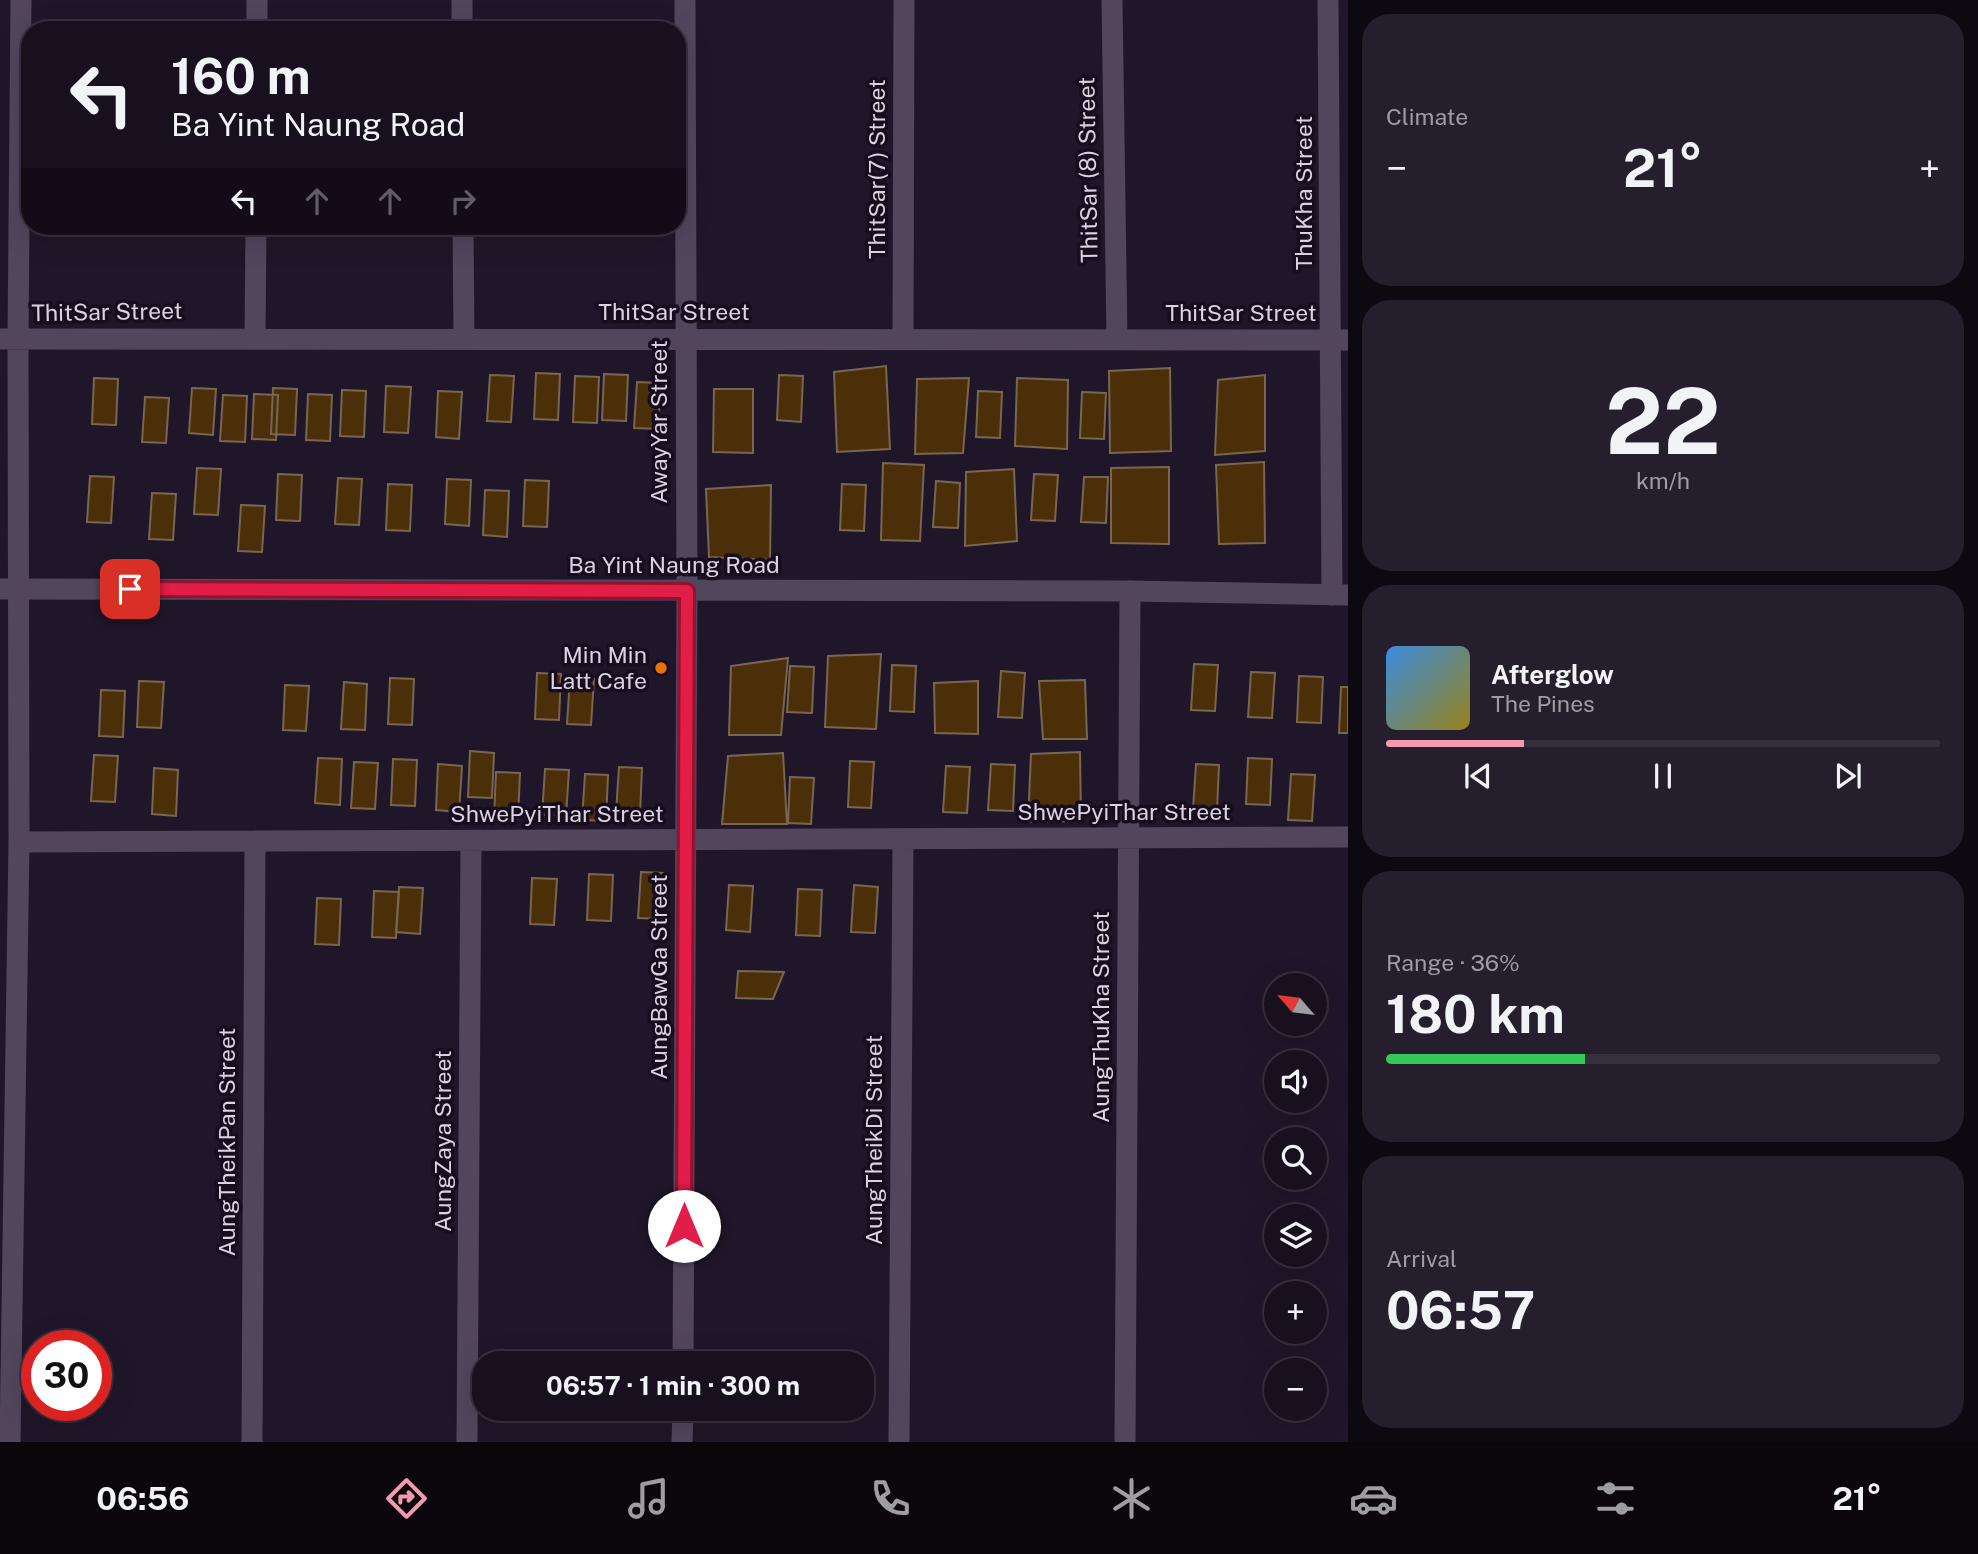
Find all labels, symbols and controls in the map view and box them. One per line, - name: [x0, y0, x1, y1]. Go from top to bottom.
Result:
- text: 160 m: [171, 47, 311, 105]
- icon: left: [56, 49, 147, 140]
- street label: ThitSar (8) Street: [1072, 77, 1103, 263]
- street label: ThitSar(7) Street: [863, 79, 890, 259]
- text: Climate: [1386, 103, 1468, 130]
- text: Ba Yint Naung Road: [171, 106, 465, 143]
- street label: ThuKha Street: [1290, 116, 1317, 270]
- text: 21°: [1623, 138, 1703, 199]
- text: −: [1386, 146, 1407, 191]
- text: +: [1919, 146, 1940, 191]
- icon: left: [225, 182, 263, 220]
- icon: ahead: [298, 182, 336, 220]
- icon: ahead: [371, 182, 409, 220]
- icon: right: [444, 182, 482, 220]
- street label: ThitSar Street: [31, 297, 183, 326]
- street label: ThitSar Street: [598, 298, 750, 325]
- street label: ThitSar Street: [1165, 299, 1317, 326]
- street label: AwayYar Street: [645, 340, 672, 504]
- text: 22: [1605, 368, 1721, 474]
- text: km/h: [1636, 467, 1690, 494]
- street label: Ba Yint Naung Road: [568, 551, 780, 578]
- pin: [100, 559, 160, 619]
- icon: arrive: [111, 570, 149, 608]
- place label: Min Min Latt Cafe: [550, 641, 647, 694]
- text: Afterglow: [1491, 659, 1614, 690]
- marker: Min Min Latt Cafe: [653, 660, 669, 676]
- text: The Pines: [1491, 690, 1595, 717]
- icon: previous: [1459, 757, 1497, 795]
- icon: pause: [1644, 757, 1682, 795]
- icon: next: [1829, 757, 1867, 795]
- street label: ShwePyiThar Street: [1017, 798, 1231, 825]
- street label: ShwePyiThar Street: [450, 800, 664, 827]
- street label: AungBawGa Street: [645, 874, 672, 1080]
- street label: AungThuKha Street: [1087, 911, 1114, 1123]
- text: Range · 36%: [1386, 949, 1520, 976]
- north arrow: [1264, 973, 1326, 1036]
- map controls: [1264, 973, 1327, 1421]
- text: 180 km: [1386, 984, 1565, 1045]
- street label: AungTheikPan Street: [213, 1027, 240, 1257]
- street label: AungTheikDi Street: [860, 1035, 887, 1245]
- street label: AungZaya Street: [429, 1050, 456, 1232]
- button: sound: [1264, 1050, 1327, 1113]
- button: search: [1264, 1127, 1327, 1190]
- position arrow: [647, 1189, 721, 1263]
- button: layers: [1264, 1204, 1327, 1267]
- text: Arrival: [1386, 1245, 1457, 1272]
- text: 06:57: [1386, 1280, 1535, 1341]
- button: +: [1264, 1281, 1327, 1344]
- speed limit sign: 30: [21, 1330, 112, 1421]
- button: −: [1264, 1358, 1327, 1421]
- text: 06:57 · 1 min · 300 m: [546, 1370, 800, 1401]
- icon: directions: [382, 1474, 431, 1523]
- icon: music: [624, 1474, 673, 1523]
- icon: phone: [866, 1474, 915, 1523]
- icon: climate: [1107, 1474, 1156, 1523]
- icon: car: [1349, 1474, 1398, 1523]
- icon: filters: [1591, 1474, 1640, 1523]
- text: 06:56: [96, 1480, 189, 1517]
- text: 21°: [1832, 1480, 1882, 1517]

